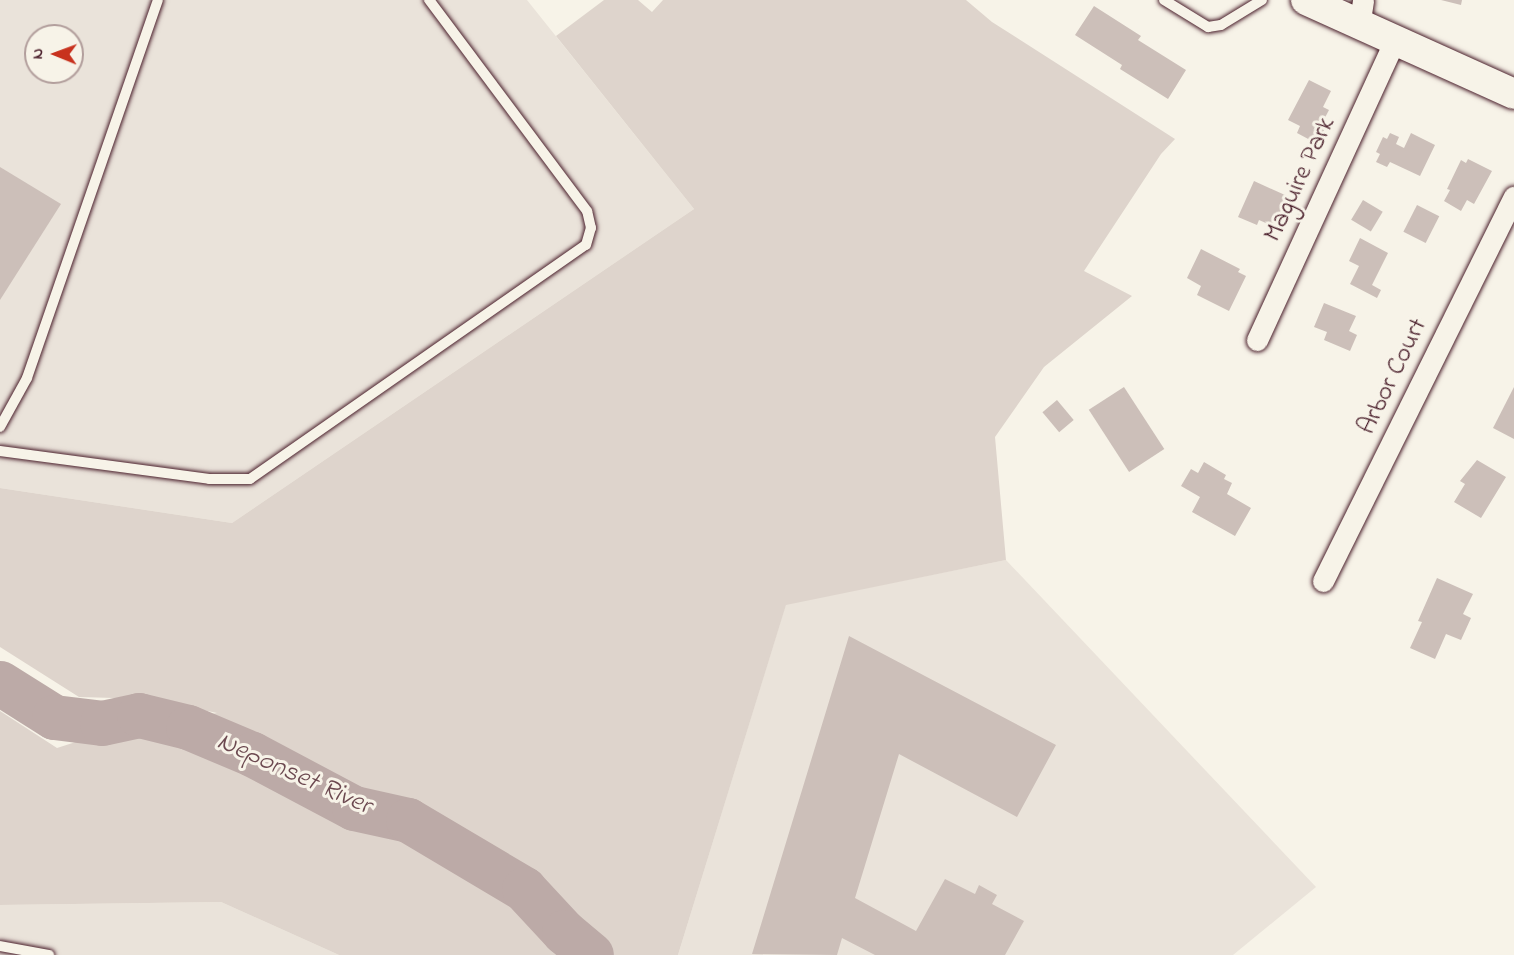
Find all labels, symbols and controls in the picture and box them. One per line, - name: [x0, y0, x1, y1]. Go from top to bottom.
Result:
- north arrow: [24, 24, 84, 84]
- text: N: [26, 48, 50, 59]
- street label: Maguire Park: [1259, 113, 1343, 247]
- street label: Arbor Court: [1353, 314, 1435, 440]
- water label: Neponset River: [212, 726, 376, 822]

